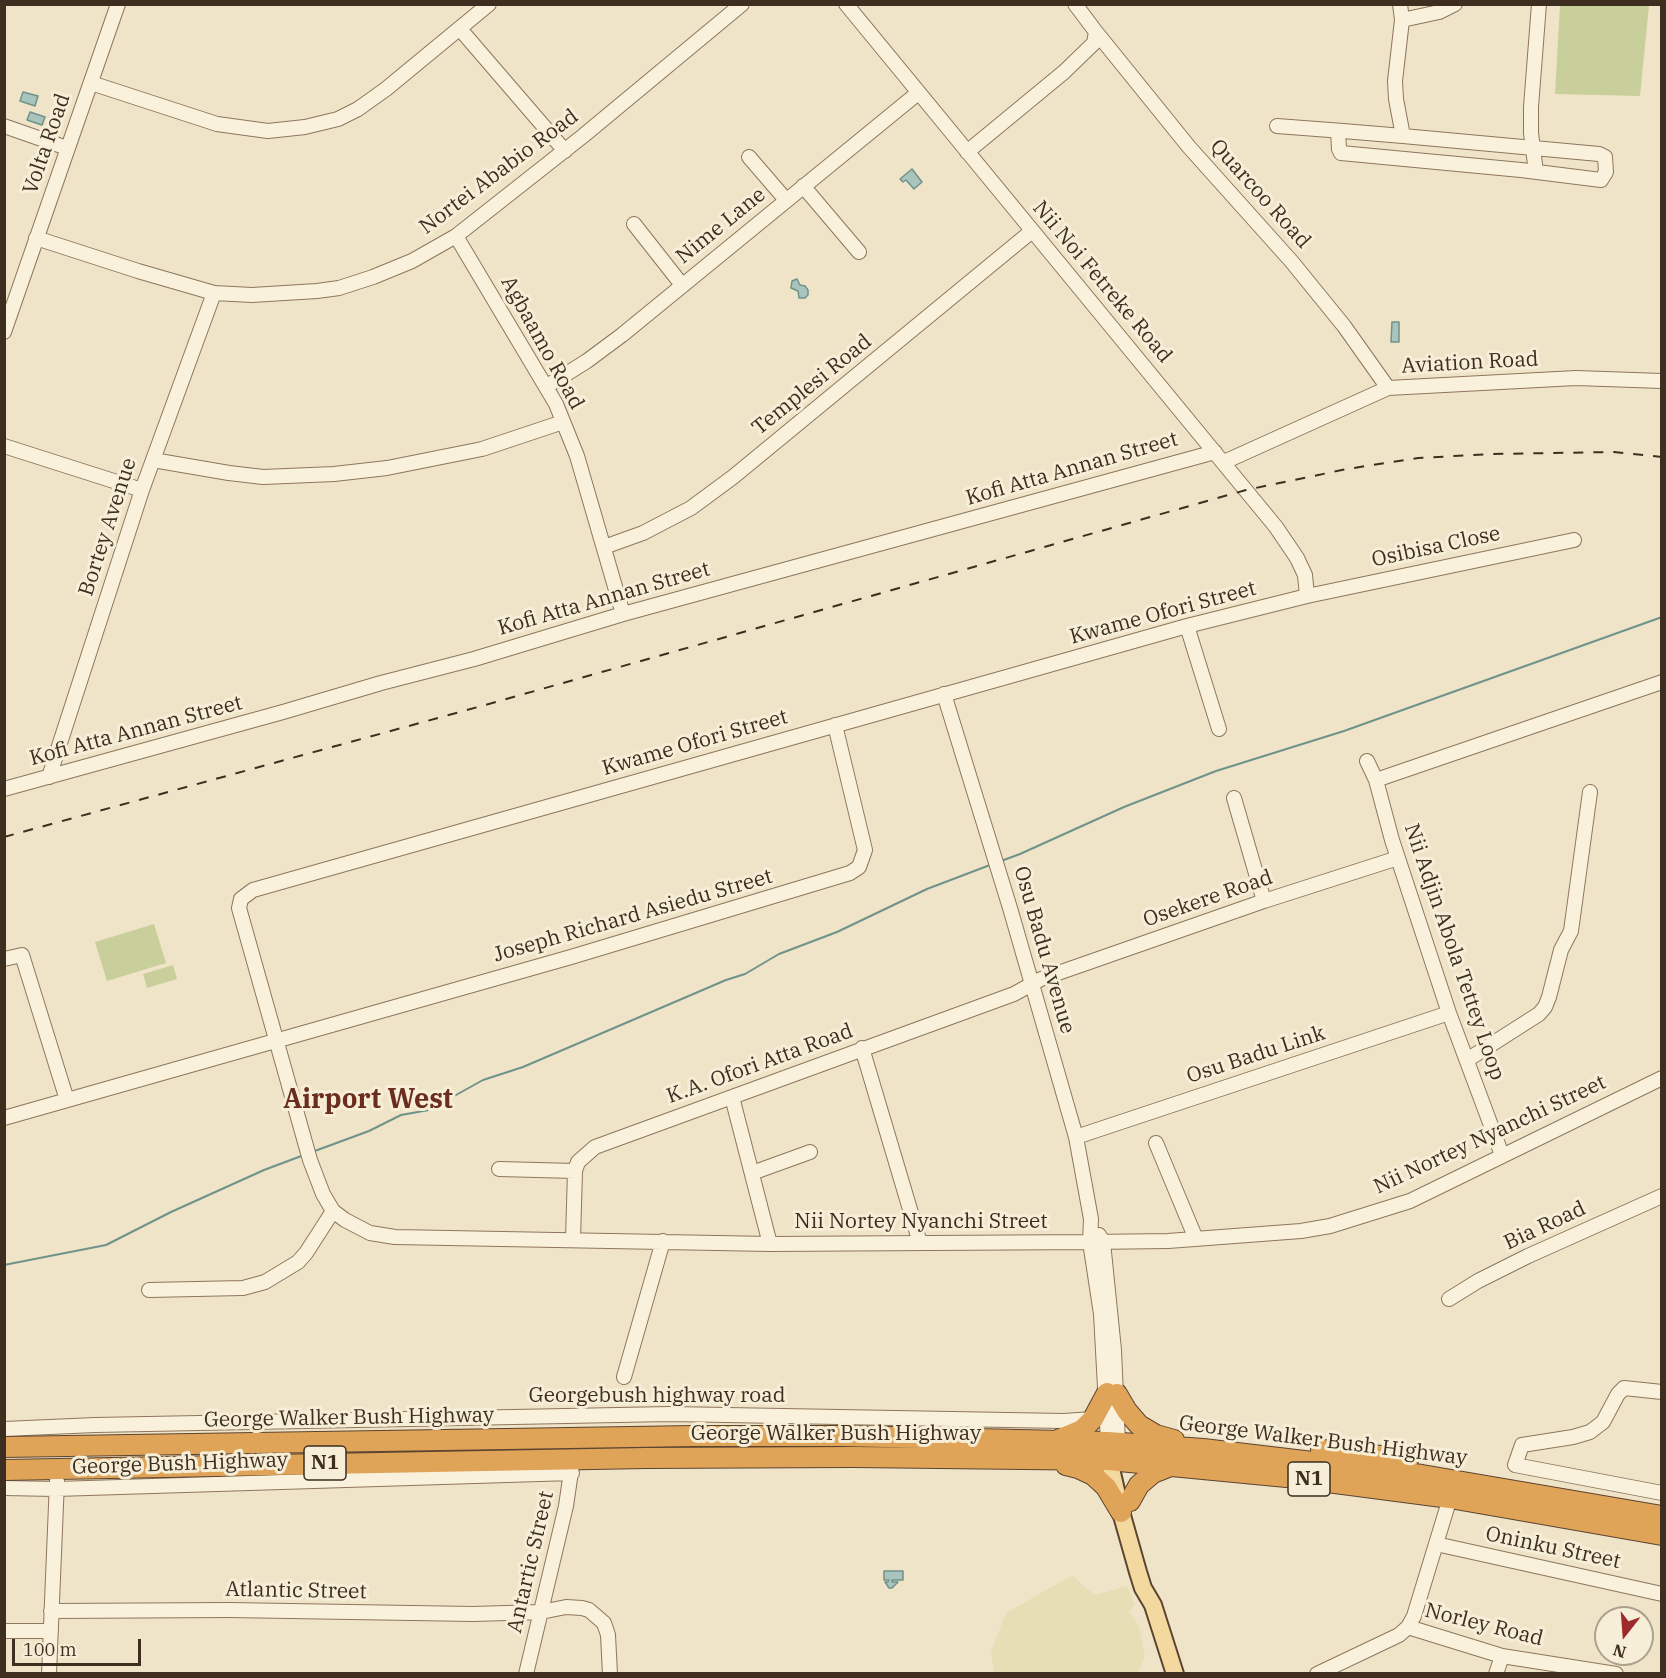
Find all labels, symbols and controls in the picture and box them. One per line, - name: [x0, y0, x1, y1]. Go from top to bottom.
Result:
- street label: Volta Road: [18, 90, 76, 198]
- street label: Nortei Ababio Road: [415, 104, 583, 240]
- street label: Quarcoo Road: [1204, 134, 1316, 254]
- street label: Nime Lane: [671, 182, 771, 270]
- street label: Nii Noi Fetreke Road: [1027, 196, 1177, 368]
- street label: Agbaamo Road: [495, 272, 589, 414]
- street label: Templesi Road: [747, 329, 877, 441]
- street label: Aviation Road: [1401, 347, 1539, 379]
- street label: Kofi Atta Annan Street: [963, 427, 1181, 511]
- street label: Bortey Avenue: [74, 455, 142, 599]
- street label: Osibisa Close: [1369, 521, 1503, 573]
- street label: Kofi Atta Annan Street: [495, 557, 713, 641]
- street label: Kwame Ofori Street: [1067, 576, 1259, 650]
- street label: Kofi Atta Annan Street: [27, 690, 245, 772]
- street label: Kwame Ofori Street: [599, 704, 791, 782]
- street label: Nii Adjin Abola Tettey Loop: [1398, 820, 1510, 1084]
- street label: Osu Badu Avenue: [1008, 863, 1080, 1037]
- street label: Joseph Richard Asiedu Street: [491, 864, 775, 968]
- street label: Osekere Road: [1140, 865, 1276, 933]
- street label: K.A. Ofori Atta Road: [663, 1019, 857, 1109]
- street label: Osu Badu Link: [1184, 1021, 1328, 1089]
- street label: Nii Nortey Nyanchi Street: [1370, 1070, 1610, 1200]
- district label: Airport West: [283, 1084, 453, 1116]
- street label: Bia Road: [1500, 1196, 1590, 1256]
- street label: Nii Nortey Nyanchi Street: [794, 1209, 1048, 1235]
- street label: Georgebush highway road: [529, 1383, 785, 1409]
- street label: George Walker Bush Highway: [204, 1403, 494, 1433]
- street label: George Walker Bush Highway: [1177, 1411, 1469, 1471]
- street label: George Walker Bush Highway: [691, 1421, 981, 1447]
- road number: N1: [304, 1446, 346, 1480]
- street label: George Bush Highway: [72, 1448, 288, 1480]
- road number: N1: [1288, 1462, 1330, 1496]
- street label: Antartic Street: [502, 1489, 560, 1635]
- street label: Oninku Street: [1483, 1521, 1623, 1575]
- street label: Atlantic Street: [225, 1577, 367, 1605]
- street label: Norley Road: [1422, 1598, 1546, 1652]
- north arrow: [1594, 1606, 1654, 1666]
- scale bar: [15, 1627, 144, 1665]
- text: 100 m: [23, 1638, 77, 1661]
- text: N: [1610, 1640, 1628, 1663]

